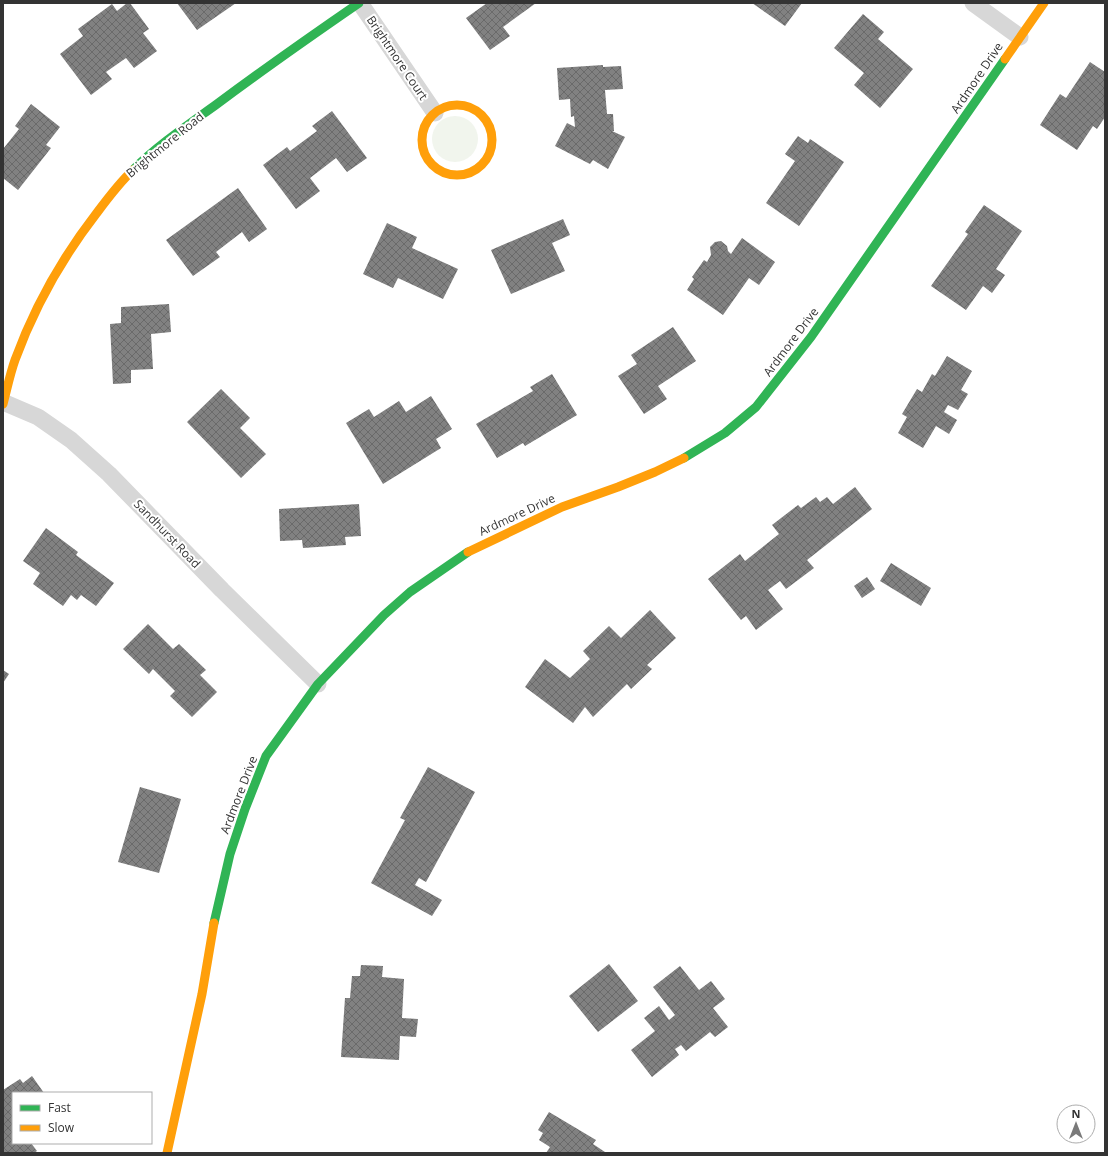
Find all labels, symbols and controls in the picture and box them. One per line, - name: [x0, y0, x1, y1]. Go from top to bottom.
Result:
- street label: Brightmore Court: [363, 12, 432, 103]
- street label: Ardmore Drive: [947, 39, 1007, 117]
- street label: Brightmore Road: [122, 108, 207, 181]
- street label: Ardmore Drive: [759, 304, 822, 380]
- street label: Ardmore Drive: [476, 489, 558, 540]
- street label: Sandhurst Road: [130, 496, 205, 572]
- street label: Ardmore Drive: [216, 753, 261, 836]
- legend: [12, 1092, 152, 1144]
- text: Fast: [48, 1099, 71, 1116]
- north arrow: [1056, 1104, 1096, 1144]
- text: N: [1072, 1106, 1080, 1121]
- text: Slow: [48, 1119, 75, 1136]

